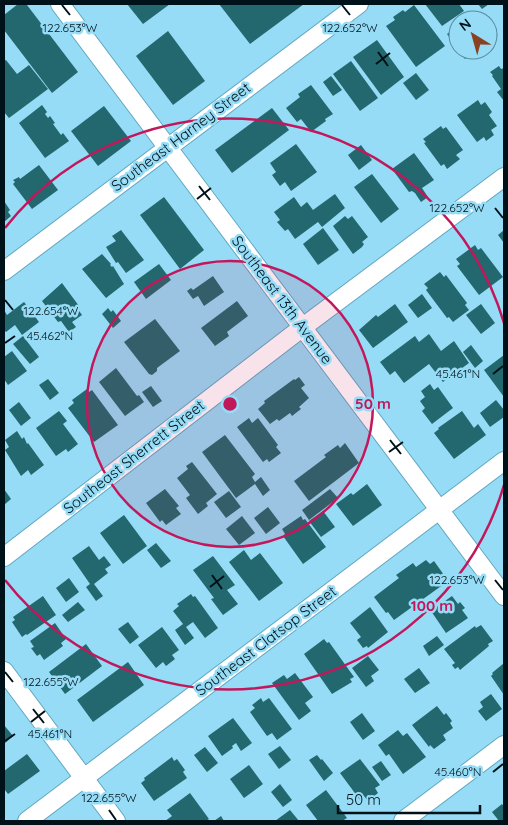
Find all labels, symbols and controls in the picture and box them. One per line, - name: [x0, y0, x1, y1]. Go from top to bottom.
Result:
- north arrow: [448, 10, 498, 60]
- text: N: [456, 14, 475, 35]
- text: 122.653°W: [43, 20, 98, 35]
- text: 122.652°W: [322, 20, 378, 35]
- street label: Southeast Harney Street: [107, 78, 254, 195]
- text: 122.652°W: [429, 200, 485, 215]
- street label: Southeast 13th Avenue: [228, 232, 337, 368]
- text: 122.654°W: [24, 303, 79, 318]
- text: 45.462°N: [27, 328, 73, 343]
- text: 45.461°N: [436, 366, 480, 381]
- text: 50 m: [355, 394, 391, 413]
- centre of rings: [221, 395, 239, 413]
- street label: Southeast Sherrett Street: [59, 396, 208, 518]
- text: 122.653°W: [430, 572, 485, 587]
- street label: Southeast Clatsop Street: [192, 581, 340, 700]
- text: 100 m: [411, 596, 453, 615]
- text: 122.655°W: [23, 674, 79, 689]
- text: 45.461°N: [28, 726, 72, 741]
- text: 45.460°N: [434, 764, 482, 779]
- scale bar: [338, 782, 480, 814]
- text: 122.655°W: [81, 790, 137, 805]
- text: 50 m: [346, 790, 381, 809]

